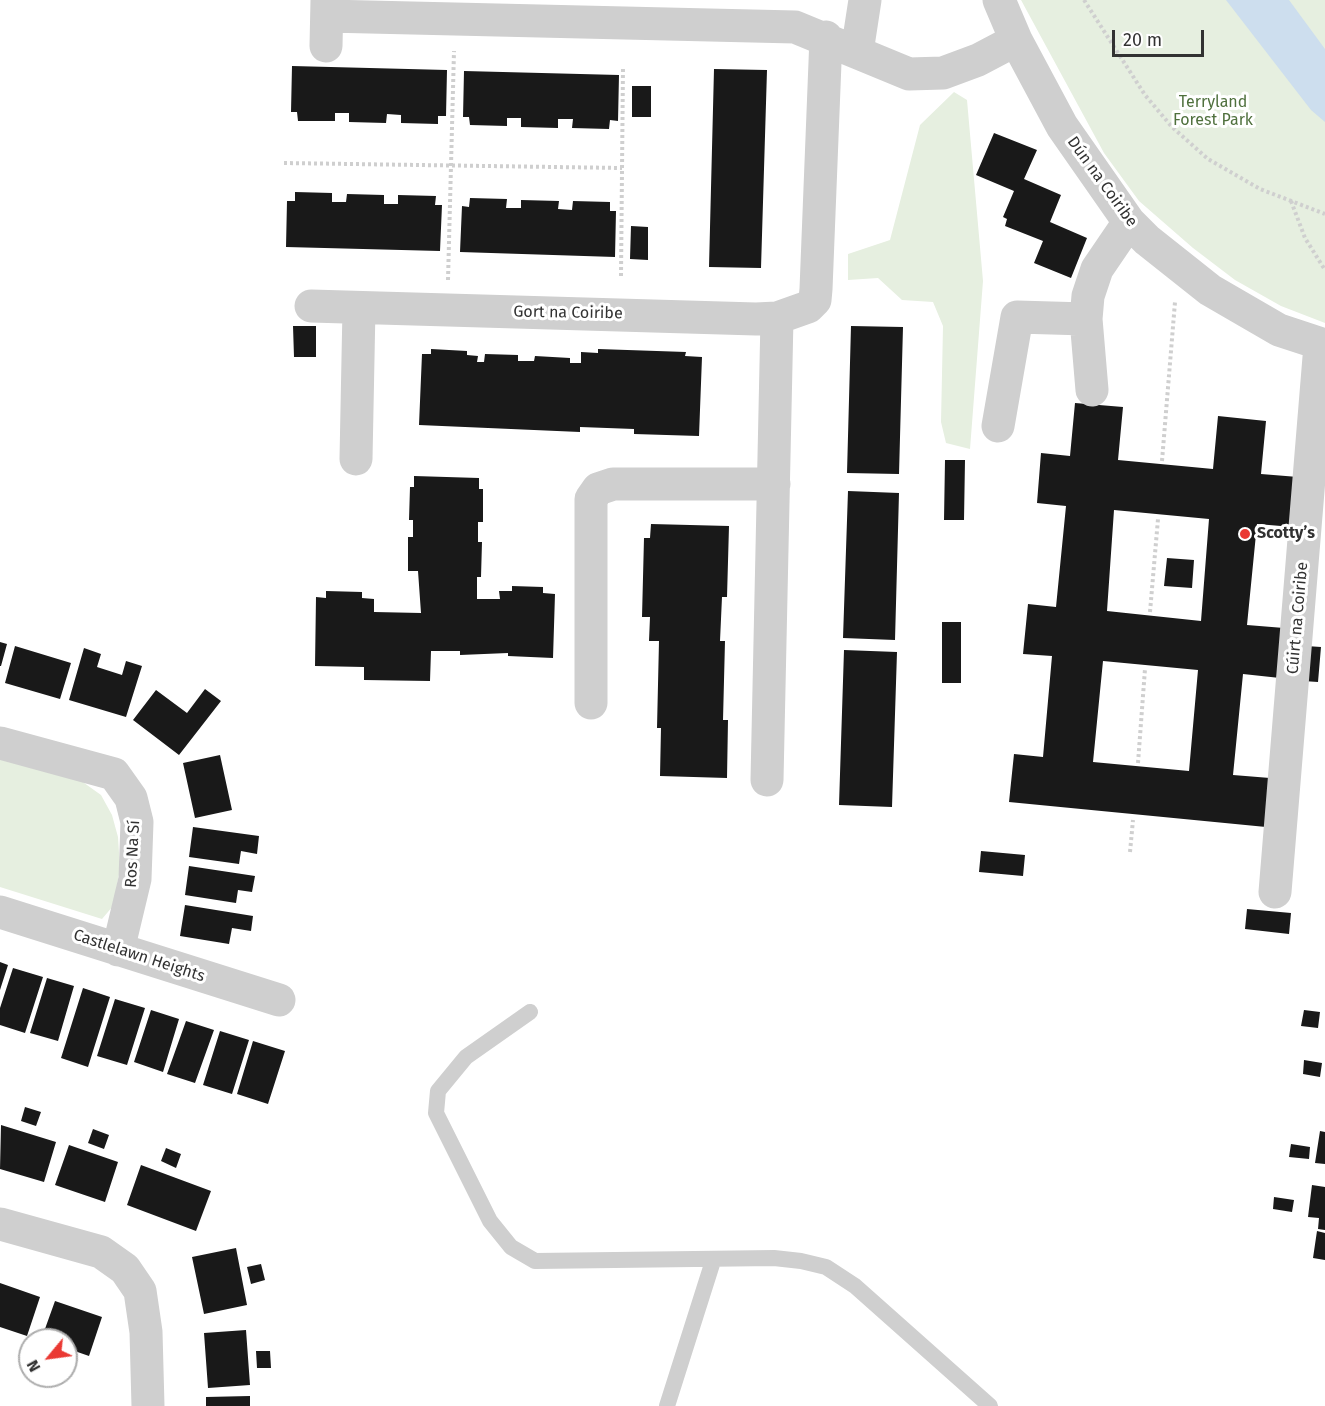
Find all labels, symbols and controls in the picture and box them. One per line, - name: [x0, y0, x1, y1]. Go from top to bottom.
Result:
- scale bar: [1115, 18, 1206, 56]
- text: 20 m: [1123, 29, 1162, 51]
- park label: Terryland Forest Park: [1173, 93, 1253, 131]
- street label: Dún na Coiribe: [1063, 133, 1141, 231]
- street label: Gort na Coiribe: [513, 302, 623, 324]
- place label: Scotty’s: [1257, 524, 1315, 544]
- marker: Scotty’s: [1238, 527, 1252, 541]
- street label: Cúirt na Coiribe: [1284, 561, 1312, 675]
- street label: Ros Na Sí: [122, 820, 144, 888]
- street label: Castlelawn Heights: [71, 926, 207, 986]
- north arrow: [18, 1328, 78, 1388]
- text: N: [23, 1357, 44, 1375]

